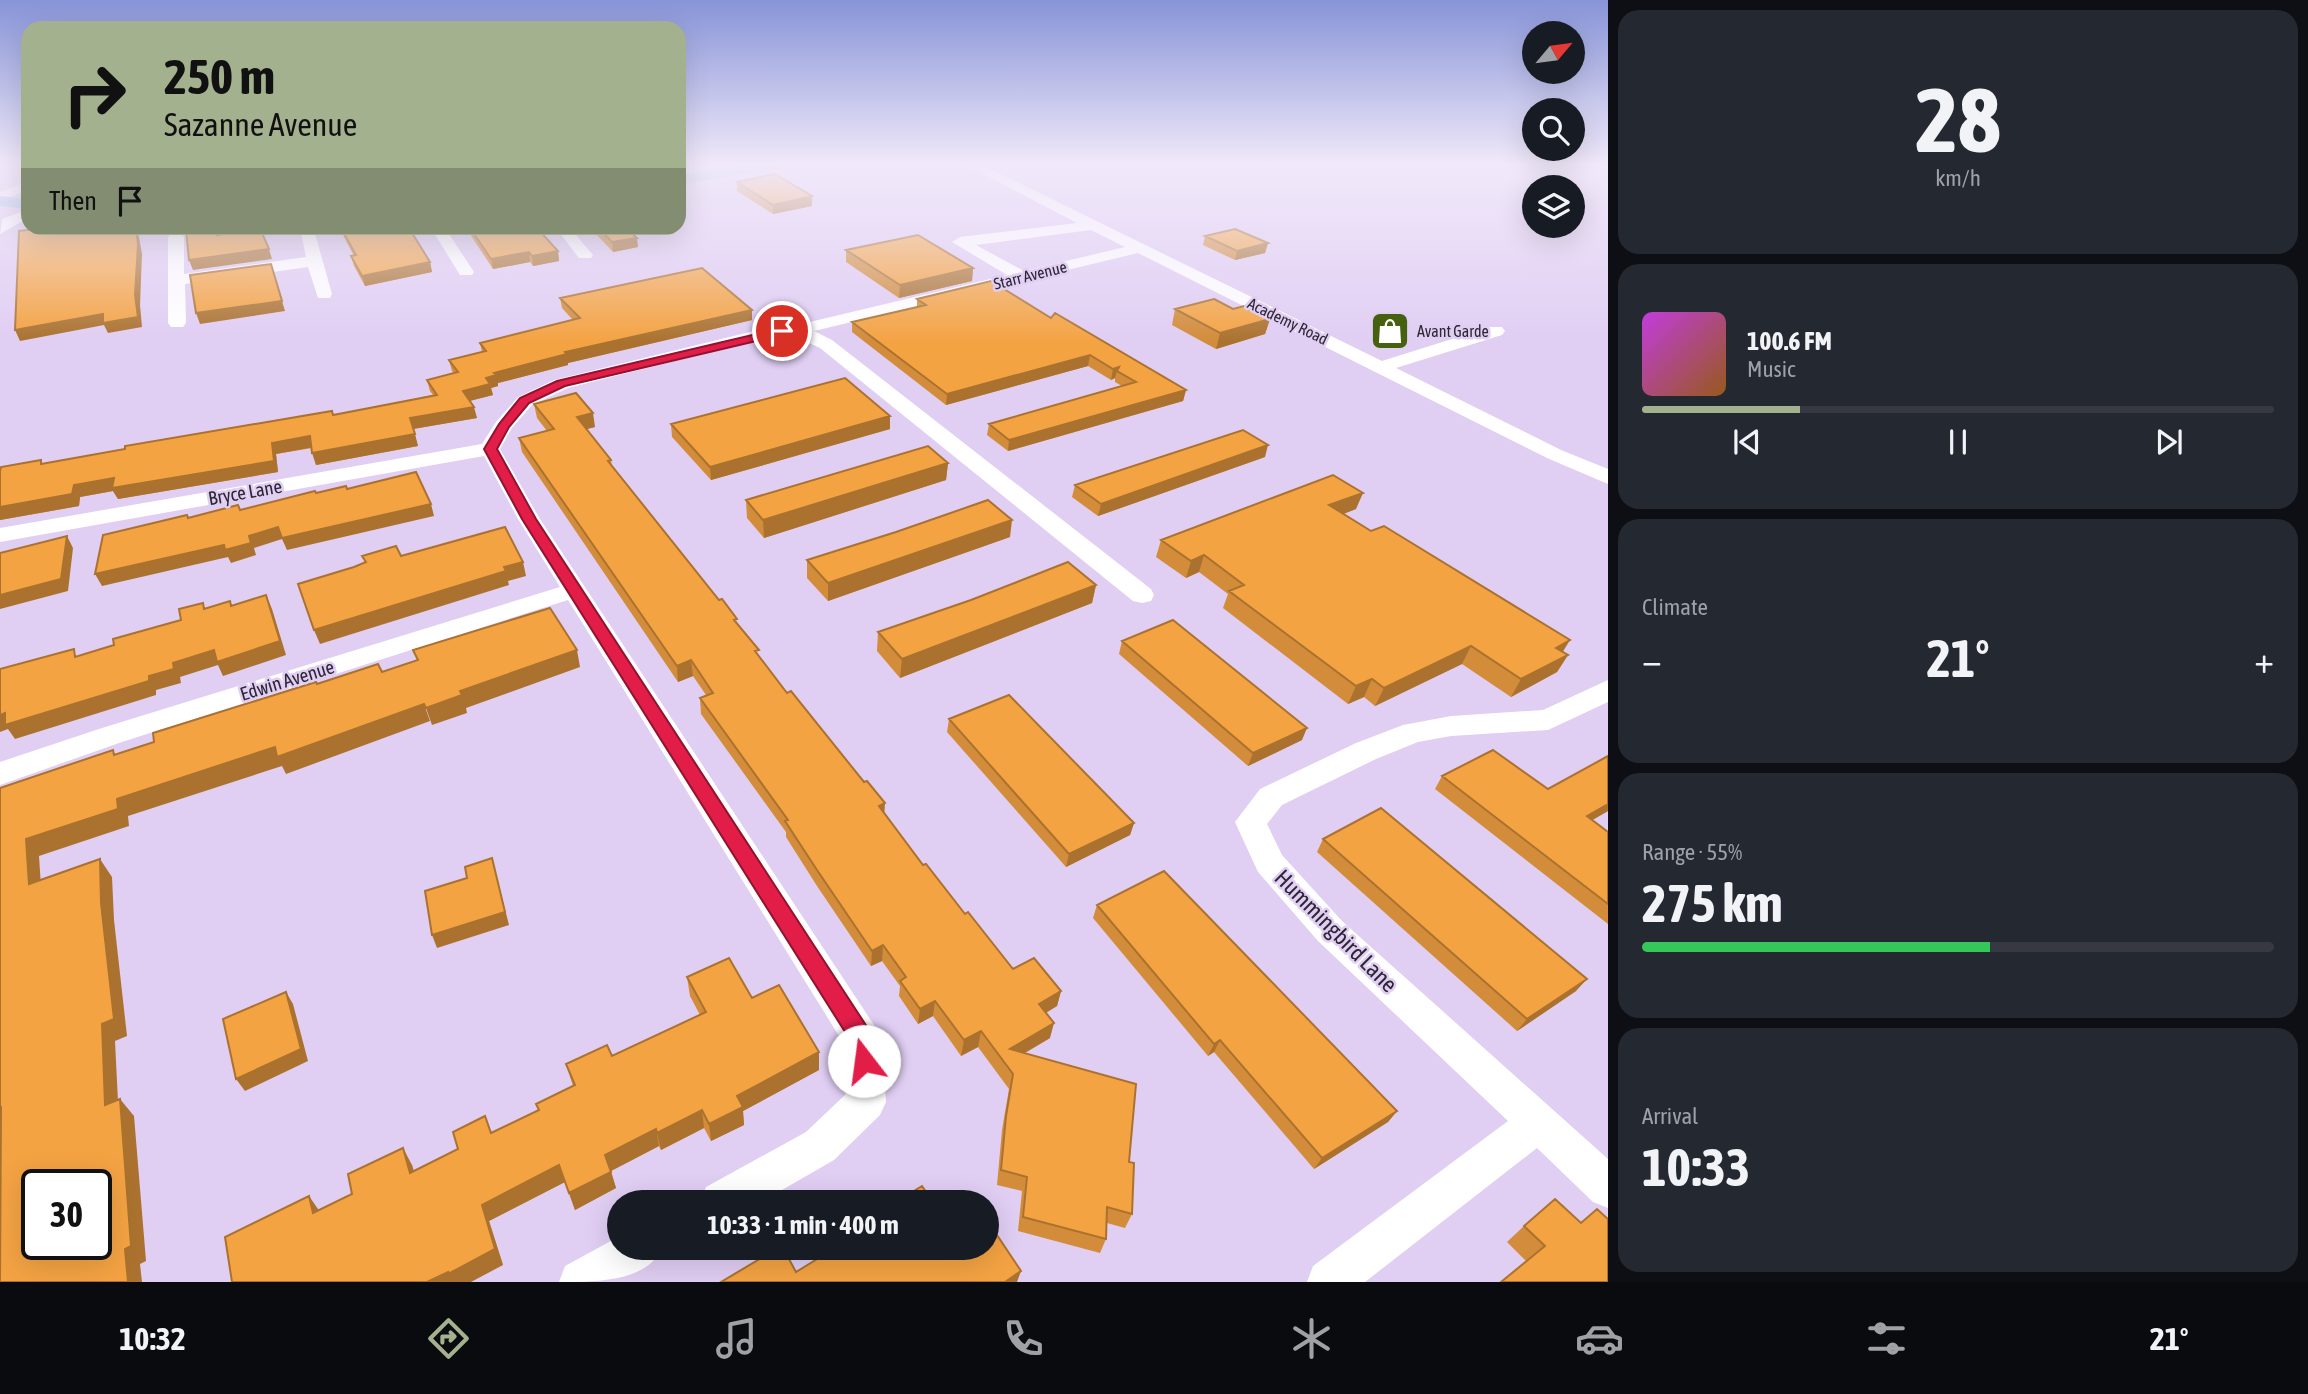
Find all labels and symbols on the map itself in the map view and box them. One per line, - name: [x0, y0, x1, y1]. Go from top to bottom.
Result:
- north arrow: [1522, 21, 1586, 84]
- street label: Starr Avenue: [992, 257, 1068, 293]
- street label: Academy Road: [1245, 294, 1331, 349]
- pin: [752, 301, 812, 361]
- shop icon: Avant Garde: [1369, 310, 1411, 352]
- place label: Avant Garde: [1417, 322, 1489, 340]
- street label: Bryce Lane: [206, 475, 284, 509]
- street label: Edwin Avenue: [237, 655, 337, 705]
- street label: Hummingbird Lane: [1269, 864, 1403, 998]
- position arrow: [827, 1024, 901, 1098]
- speed limit sign: 30: [21, 1169, 112, 1260]

